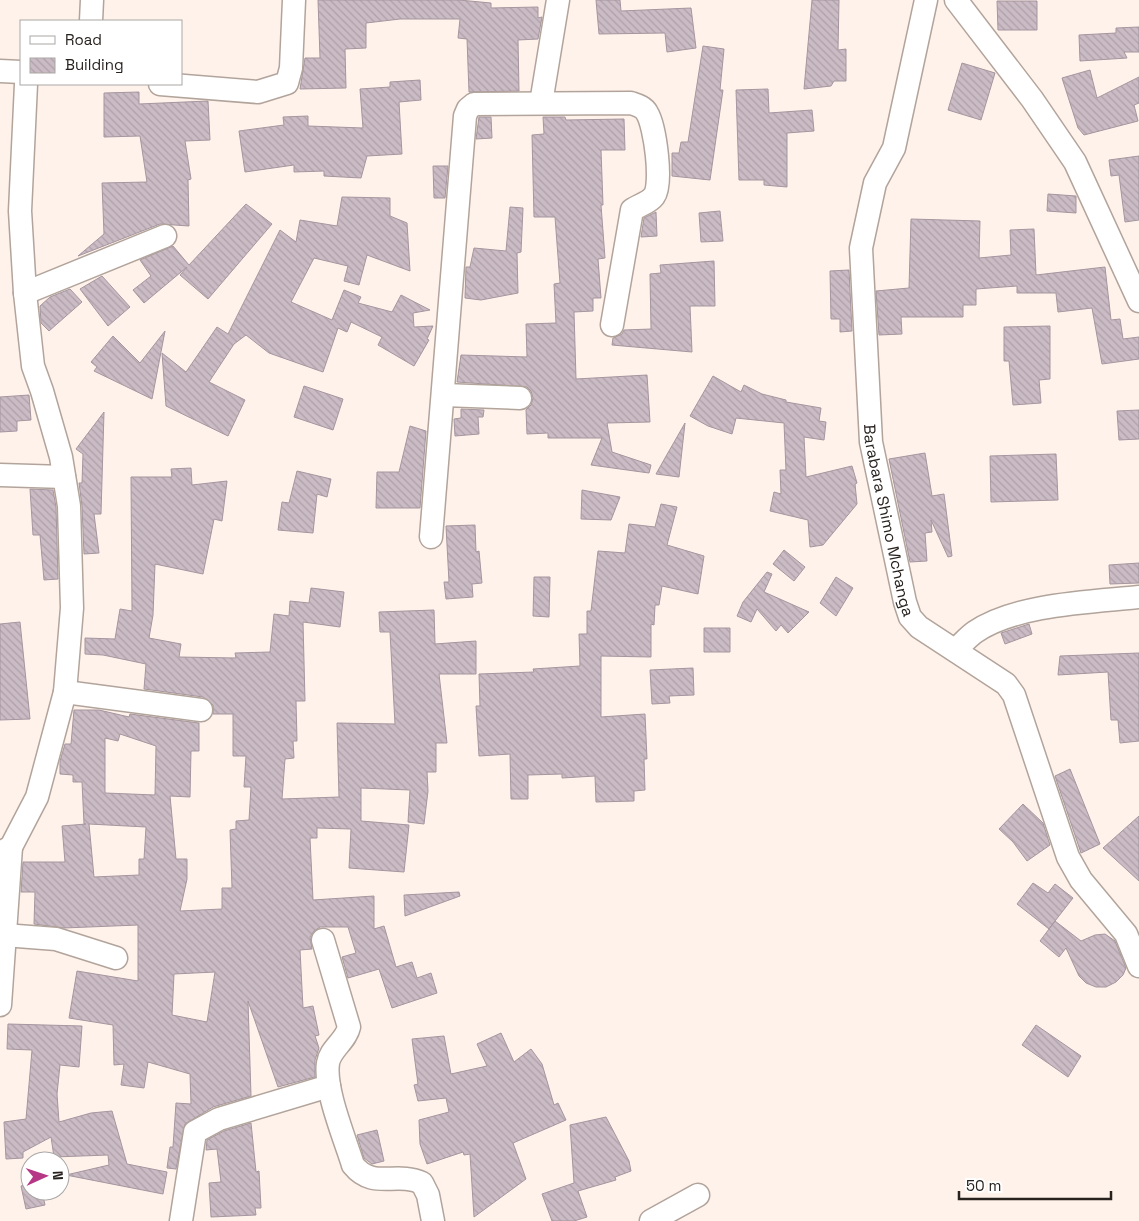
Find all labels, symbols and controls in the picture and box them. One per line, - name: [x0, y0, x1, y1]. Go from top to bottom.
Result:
- legend: [20, 20, 182, 85]
- text: Road: [65, 30, 102, 49]
- text: Building: [65, 55, 124, 74]
- street label: Barabara Shimo Mchanga: [859, 423, 919, 619]
- north arrow: [20, 1151, 70, 1201]
- scale bar: [959, 1168, 1112, 1200]
- text: N: [49, 1170, 67, 1180]
- text: 50 m: [966, 1176, 1001, 1195]

